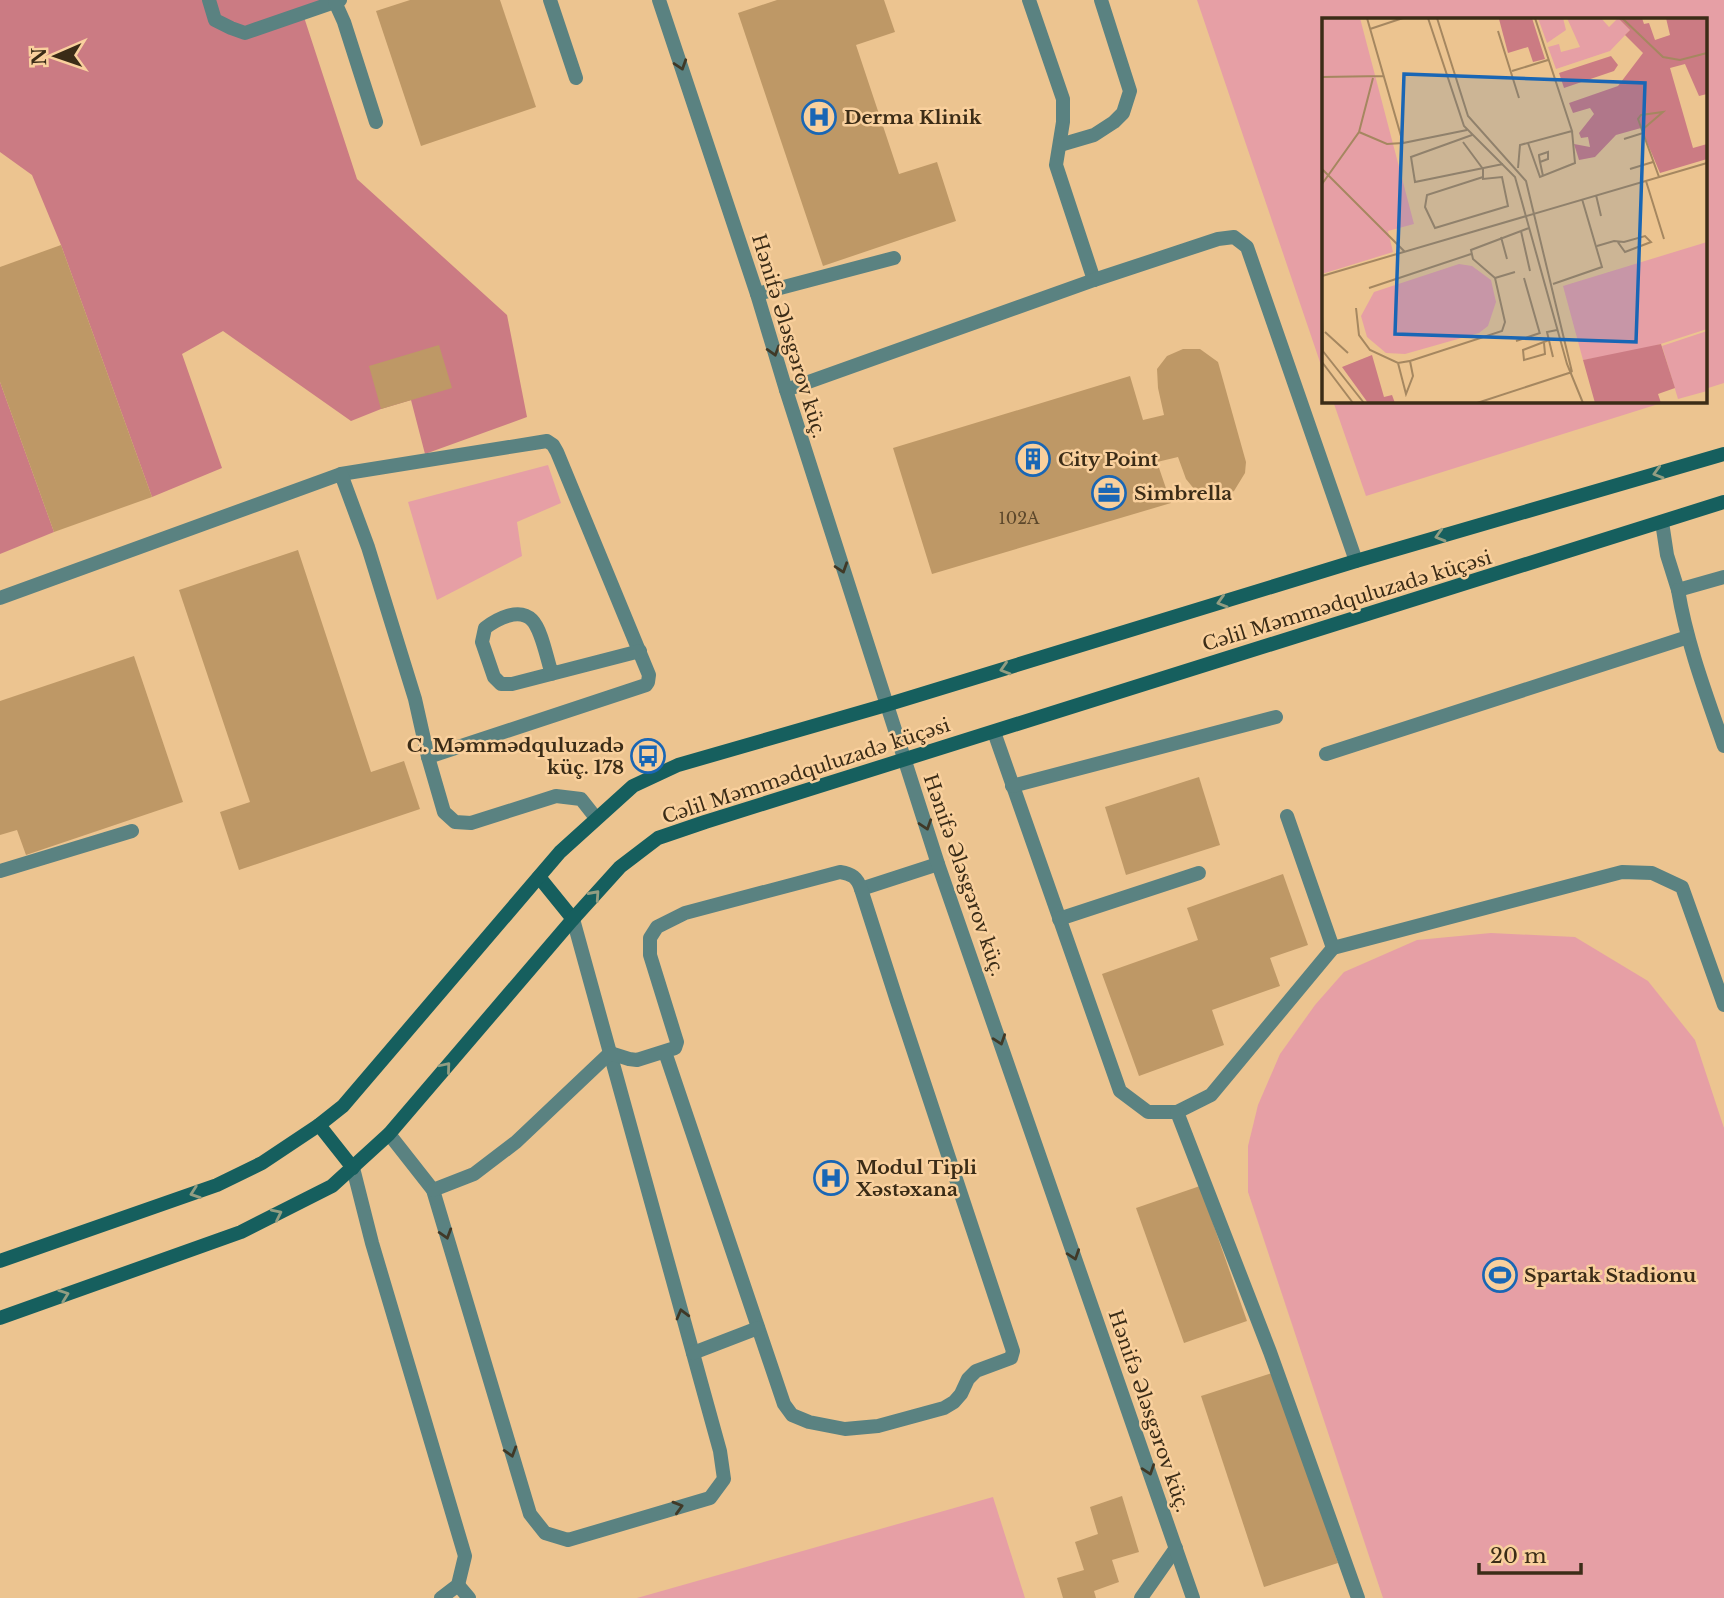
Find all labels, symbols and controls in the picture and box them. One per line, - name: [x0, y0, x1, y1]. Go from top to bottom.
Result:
- inset map: [1322, 18, 1706, 402]
- north arrow: [21, 21, 91, 91]
- text: N: [28, 47, 51, 66]
- one-way arrow: [673, 58, 687, 70]
- hospital icon: Derma Klinik: [800, 98, 838, 136]
- place label: Derma Klinik: [844, 106, 982, 129]
- street label: Hənifə Ələsgərov küç.: [747, 231, 831, 441]
- one-way arrow: [765, 345, 780, 357]
- building icon: City Point: [1014, 440, 1052, 478]
- place label: City Point: [1058, 448, 1159, 471]
- one-way arrow: [1653, 465, 1665, 479]
- office icon: Simbrella: [1090, 474, 1128, 512]
- place label: Simbrella: [1134, 482, 1232, 505]
- house number: 102A: [999, 508, 1040, 528]
- one-way arrow: [1434, 528, 1446, 543]
- street label: Cəlil Məmmədquluzadə küçəsi: [1200, 546, 1495, 656]
- one-way arrow: [834, 562, 849, 574]
- one-way arrow: [1216, 593, 1228, 608]
- one-way arrow: [999, 660, 1011, 675]
- street label: Cəlil Məmmədquluzadə küçəsi: [659, 713, 953, 828]
- place label: C. Məmmədquluzadə küç. 178: [407, 734, 624, 779]
- bus stop icon: C. Məmmədquluzadə küç. 178: [629, 737, 667, 775]
- street label: Hənifə Ələsgərov küç.: [919, 771, 1009, 979]
- one-way arrow: [917, 818, 932, 830]
- one-way arrow: [587, 890, 599, 903]
- one-way arrow: [992, 1033, 1006, 1045]
- one-way arrow: [438, 1062, 450, 1075]
- place label: Modul Tipli Xəstəxana: [855, 1156, 977, 1201]
- hospital icon: Modul Tipli Xəstəxana: [812, 1159, 850, 1197]
- one-way arrow: [189, 1185, 201, 1199]
- one-way arrow: [270, 1209, 282, 1223]
- one-way arrow: [438, 1228, 453, 1240]
- one-way arrow: [1066, 1248, 1080, 1260]
- sports icon: Spartak Stadionu: [1481, 1256, 1519, 1294]
- place label: Spartak Stadionu: [1524, 1264, 1697, 1287]
- one-way arrow: [58, 1289, 70, 1303]
- street label: Hənifə Ələsgərov küç.: [1104, 1307, 1194, 1515]
- one-way arrow: [675, 1308, 690, 1320]
- one-way arrow: [503, 1446, 518, 1458]
- one-way arrow: [1141, 1463, 1155, 1475]
- one-way arrow: [672, 1501, 684, 1516]
- scale bar: [1479, 1532, 1580, 1576]
- text: 20 m: [1490, 1543, 1547, 1569]

